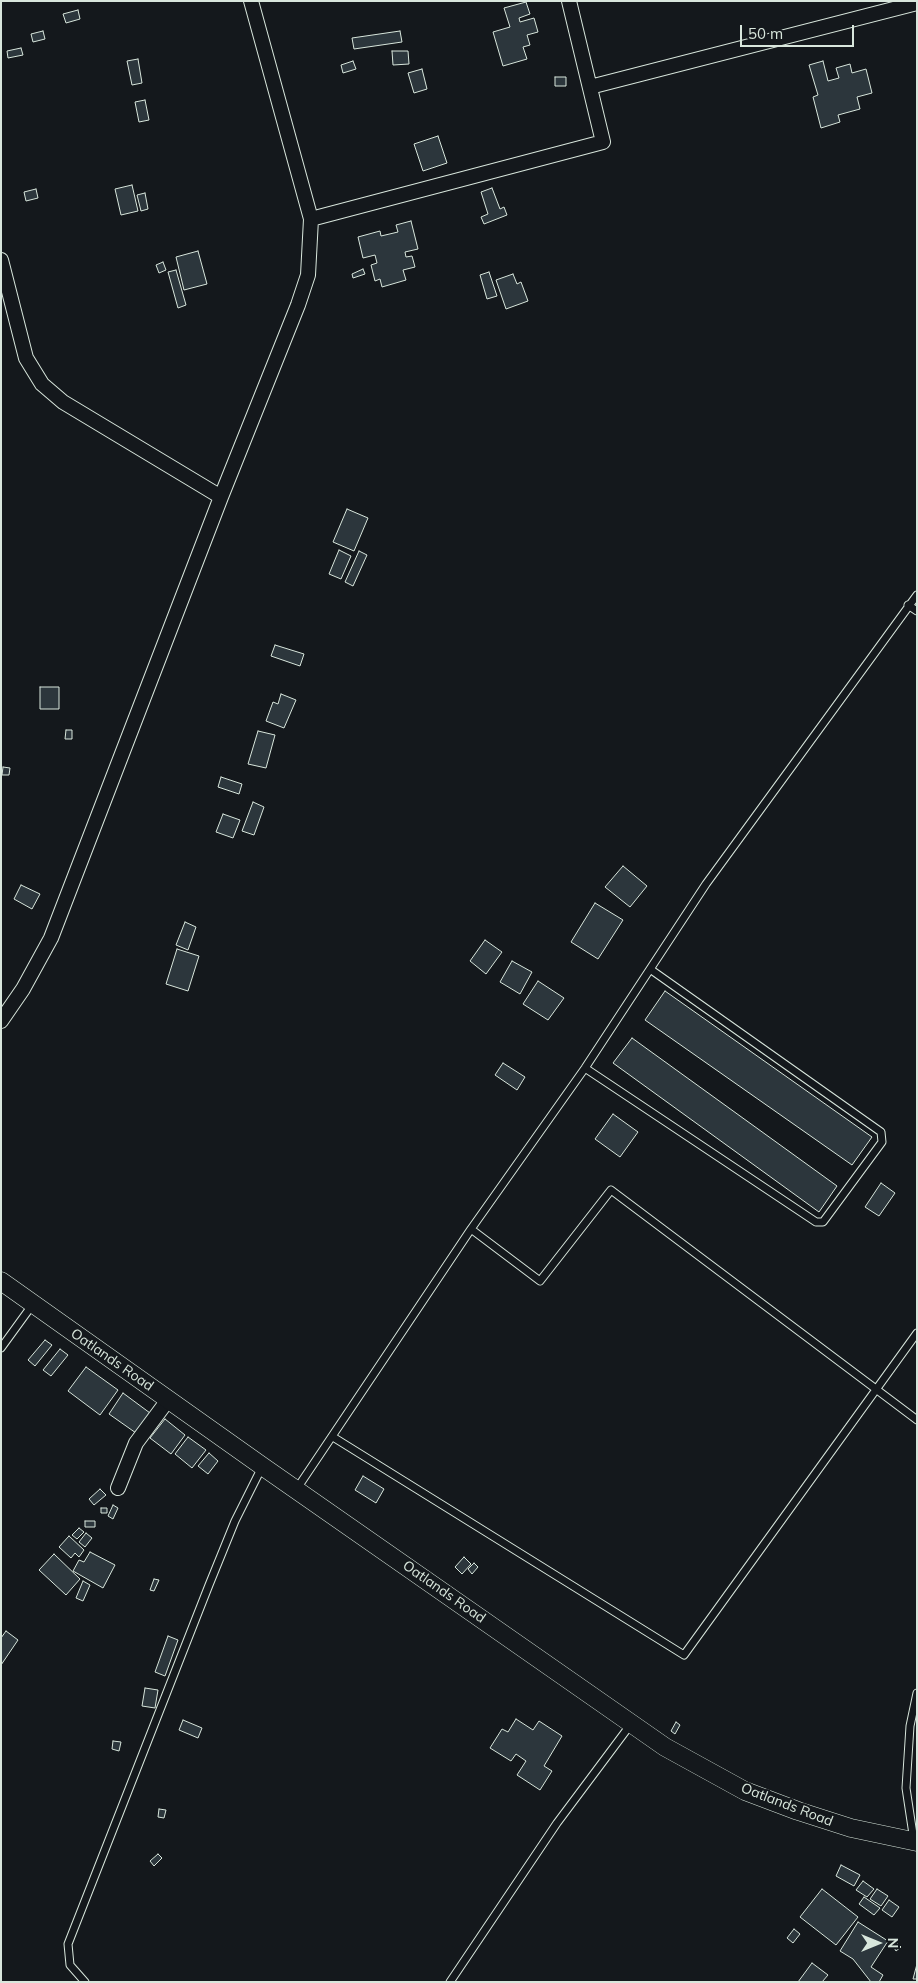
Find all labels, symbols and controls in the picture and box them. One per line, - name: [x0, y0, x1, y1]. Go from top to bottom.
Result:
- scale bar: [743, 15, 857, 47]
- text: 50 m: [748, 24, 783, 43]
- street label: Oatlands Road: [67, 1325, 157, 1395]
- street label: Oatlands Road: [399, 1557, 489, 1627]
- street label: Oatlands Road: [739, 1780, 835, 1830]
- north arrow: [853, 1918, 903, 1968]
- text: N: [884, 1938, 902, 1948]

